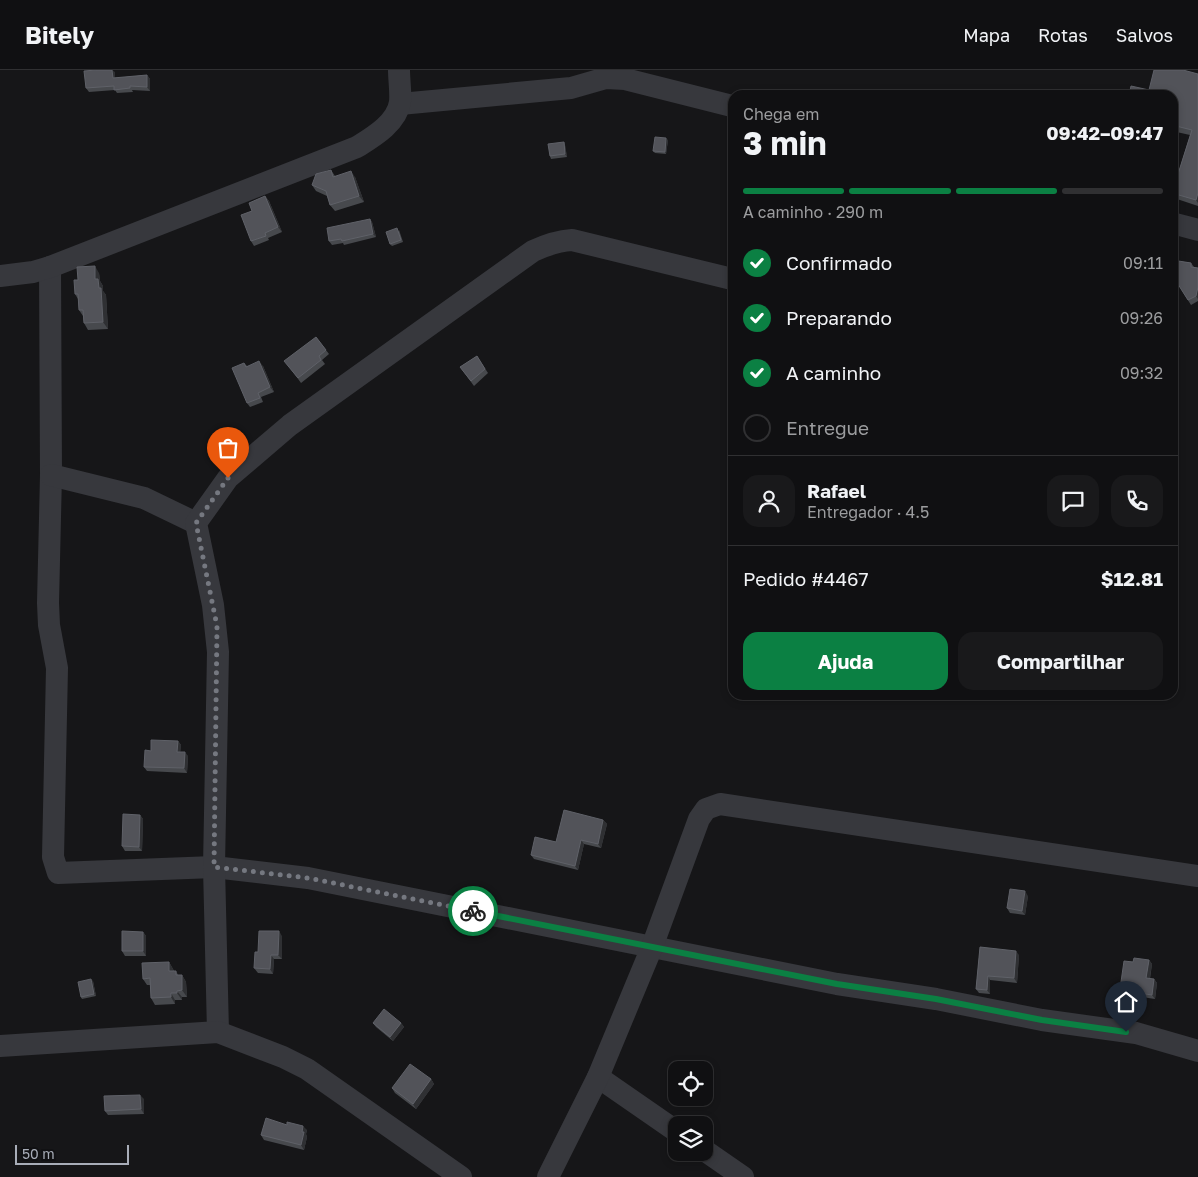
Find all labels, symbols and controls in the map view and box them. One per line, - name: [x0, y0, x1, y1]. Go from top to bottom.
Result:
- text: Bitely: [25, 20, 94, 49]
- text: Mapa: [963, 24, 1010, 46]
- text: Rotas: [1038, 24, 1088, 46]
- text: Salvos: [1116, 24, 1173, 46]
- text: Chega em: [743, 104, 819, 124]
- text: 09:42–09:47: [1046, 121, 1163, 144]
- text: 3 min: [743, 124, 827, 162]
- text: A caminho · 290 m: [743, 202, 883, 222]
- icon: check: [743, 249, 771, 277]
- text: Confirmado: [786, 251, 892, 274]
- text: 09:11: [1123, 253, 1163, 273]
- icon: check: [743, 304, 771, 332]
- text: Preparando: [786, 306, 892, 329]
- text: 09:26: [1120, 308, 1163, 328]
- icon: check: [743, 359, 771, 387]
- text: A caminho: [786, 361, 881, 384]
- text: 09:32: [1120, 363, 1163, 383]
- text: Entregue: [786, 416, 869, 439]
- pin: [207, 427, 249, 478]
- icon: bag: [214, 434, 242, 462]
- button: person: [743, 475, 795, 527]
- button: chat: [1047, 475, 1099, 527]
- button: phone: [1111, 475, 1163, 527]
- text: Rafael: [807, 479, 866, 502]
- text: Entregador · 4.5: [807, 502, 929, 522]
- text: Pedido #4467: [743, 567, 869, 590]
- text: $12.81: [1101, 567, 1163, 590]
- button: Ajuda: [743, 632, 948, 690]
- button: Compartilhar: [958, 632, 1163, 690]
- courier: [448, 886, 498, 936]
- icon: bike: [459, 897, 487, 925]
- pin: [1105, 981, 1147, 1032]
- icon: home: [1112, 988, 1140, 1016]
- map controls: [668, 1061, 713, 1161]
- button: locate: [668, 1061, 713, 1106]
- button: layers: [668, 1116, 713, 1161]
- scale bar: [15, 1142, 129, 1165]
- text: 50 m: [22, 1145, 55, 1162]

